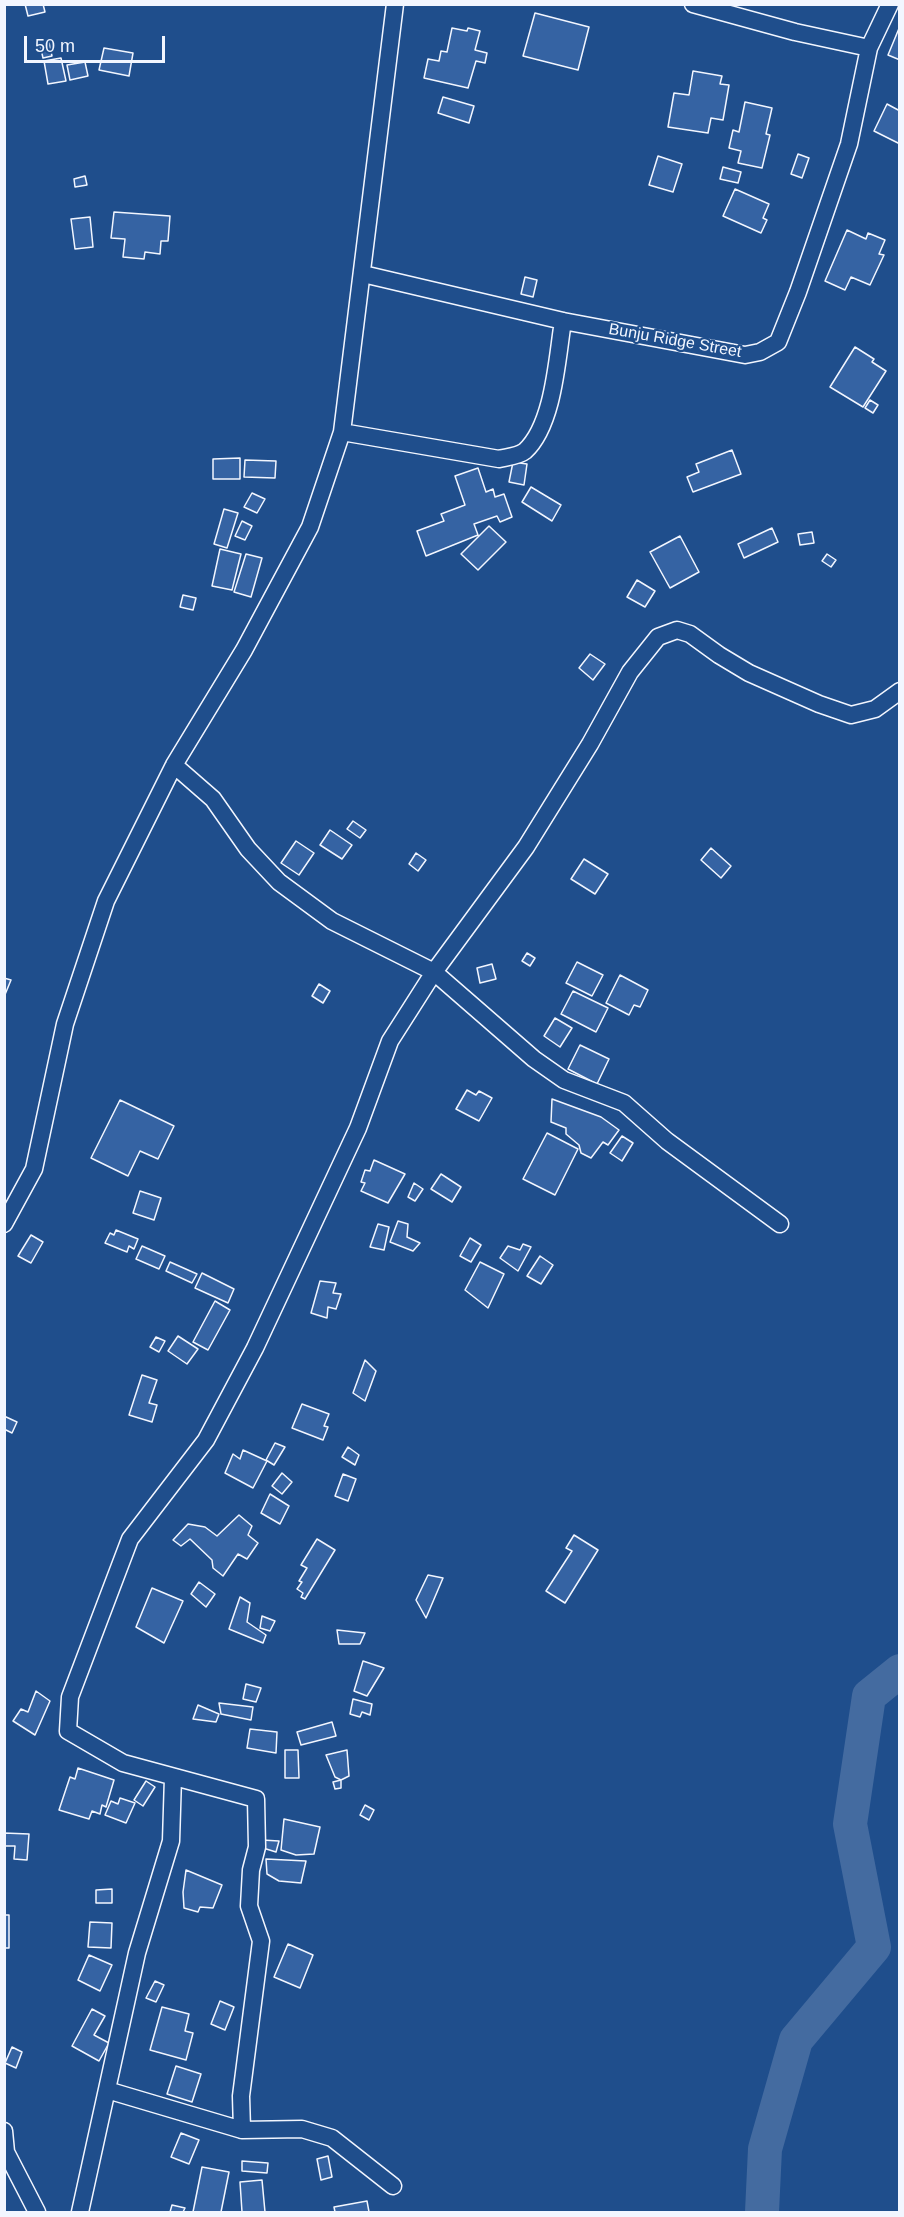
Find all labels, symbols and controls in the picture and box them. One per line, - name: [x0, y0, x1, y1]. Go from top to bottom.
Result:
- scale bar: [27, 24, 168, 62]
- text: 50 m: [35, 36, 75, 56]
- street label: Bunju Ridge Street: [607, 320, 743, 362]

